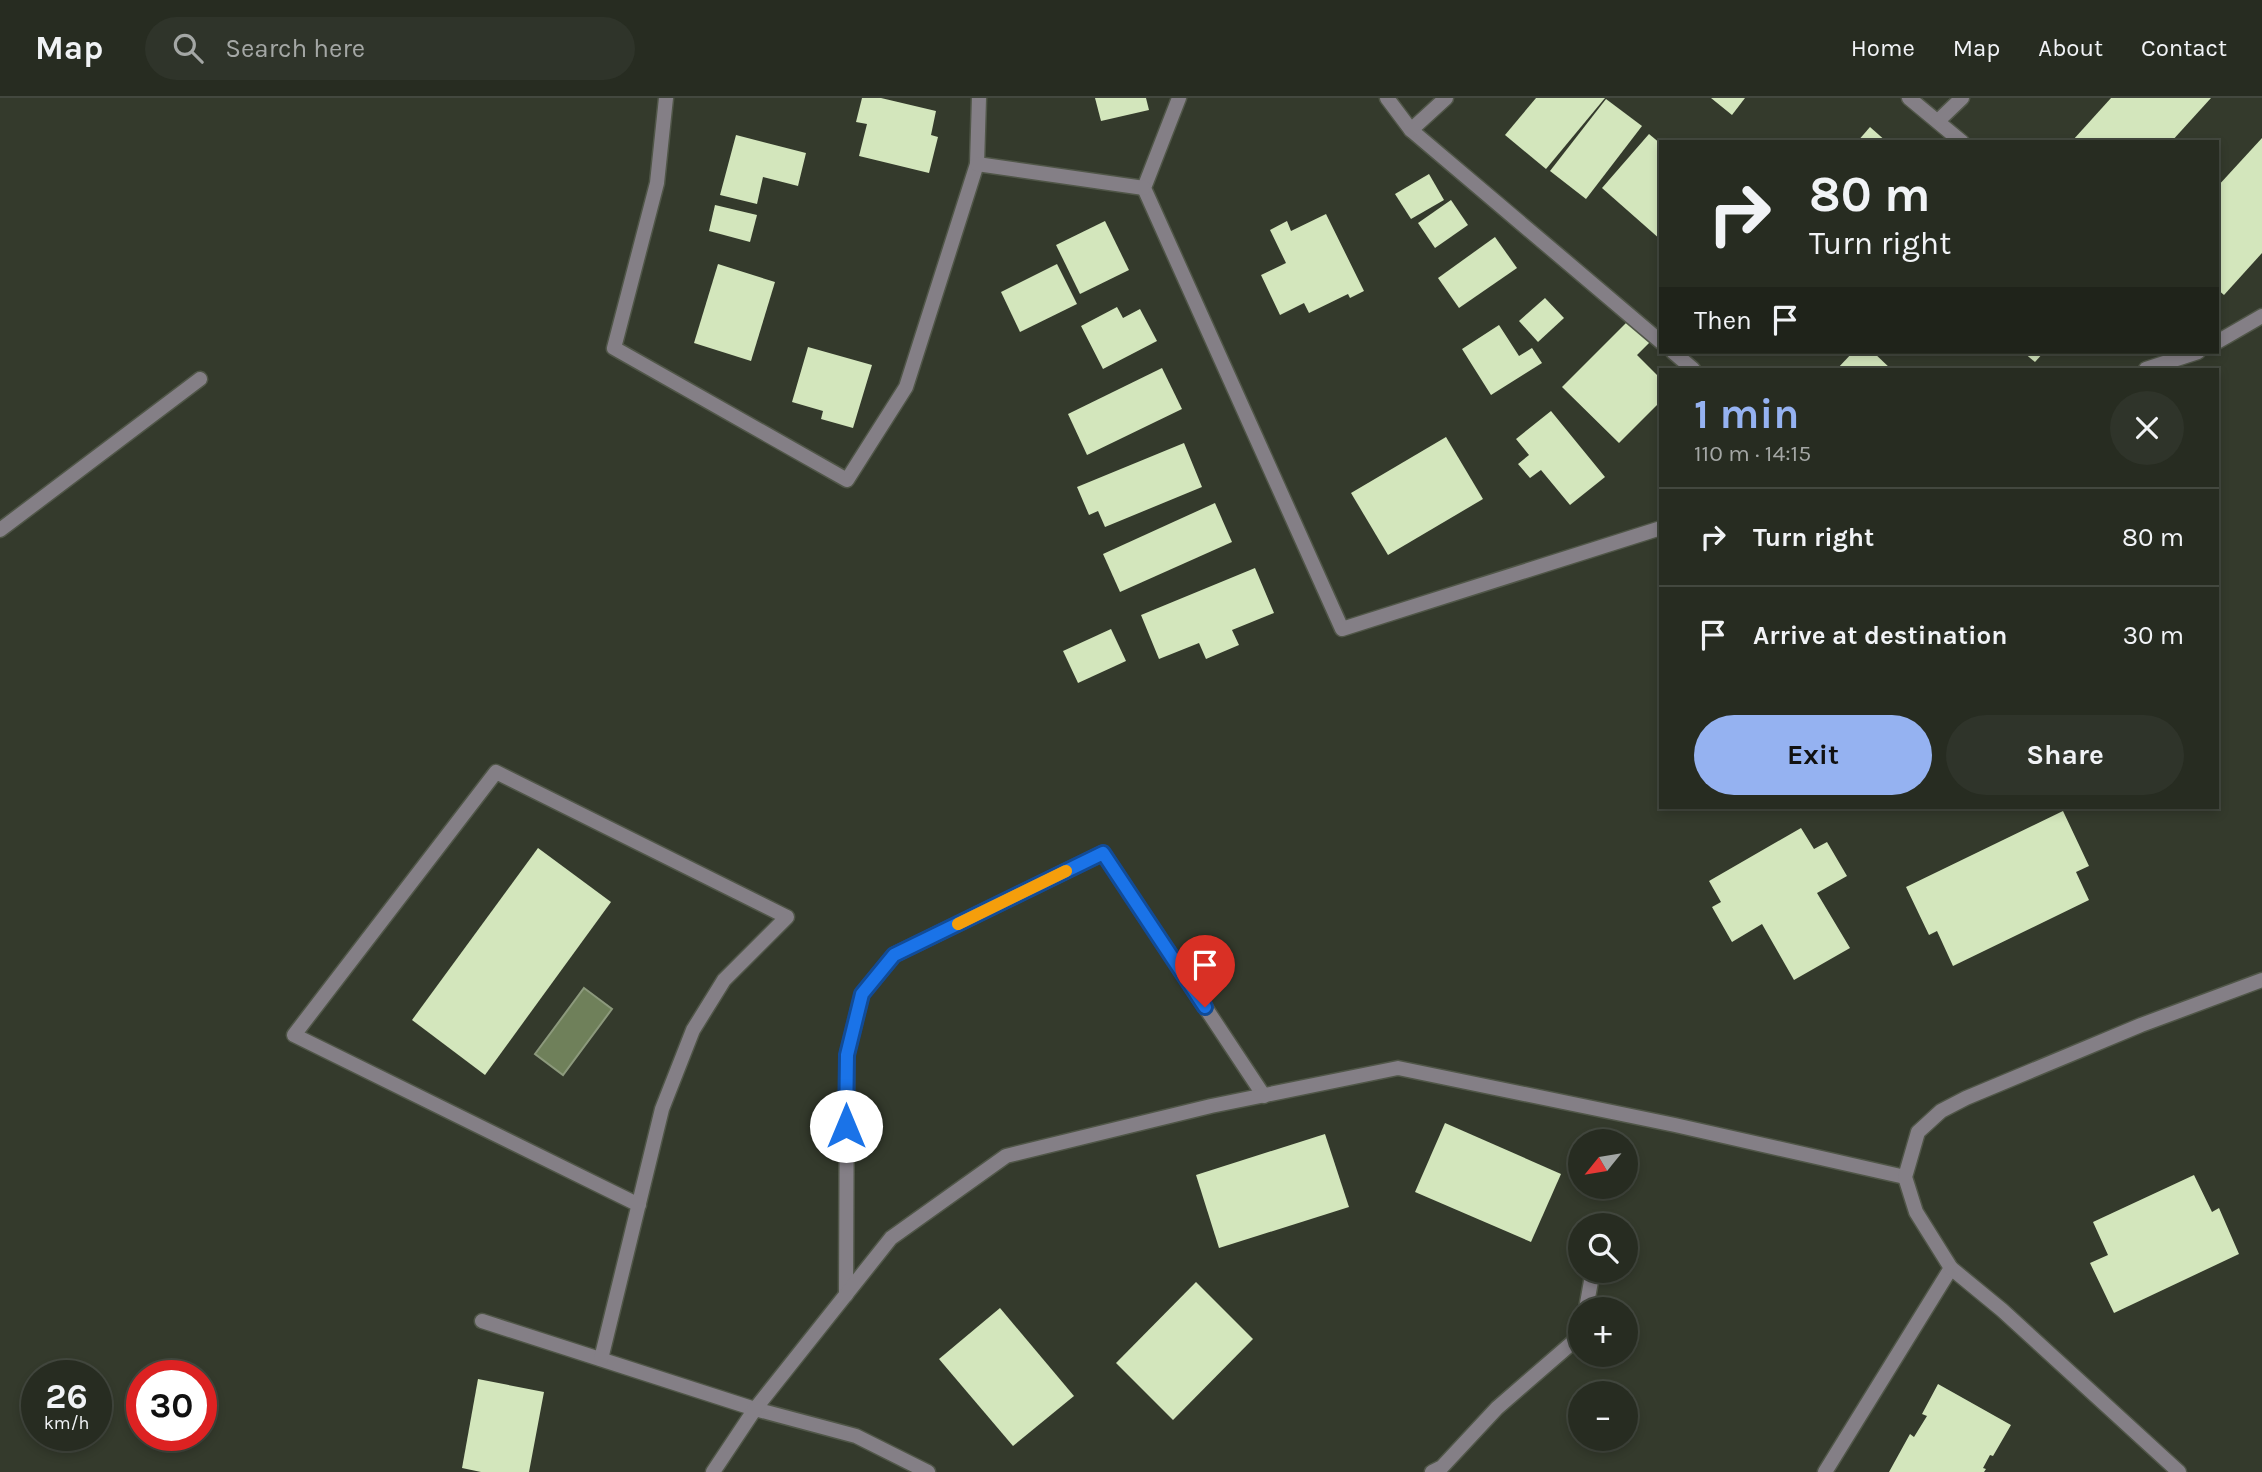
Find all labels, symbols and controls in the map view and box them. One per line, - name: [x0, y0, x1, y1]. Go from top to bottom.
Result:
- search box: [145, 17, 635, 80]
- text: Map: [35, 29, 103, 67]
- icon: search: [169, 29, 207, 67]
- text: Search here: [225, 33, 365, 64]
- text: Home: [1851, 34, 1915, 62]
- text: Map: [1953, 34, 2000, 62]
- text: About: [2038, 34, 2103, 62]
- text: Contact: [2141, 34, 2227, 62]
- text: 80 m: [1809, 166, 1931, 223]
- icon: right: [1694, 168, 1785, 259]
- text: Turn right: [1809, 225, 1951, 262]
- icon: arrive: [1766, 301, 1804, 339]
- text: Then: [1694, 305, 1752, 336]
- text: 1 min: [1694, 389, 1799, 439]
- button: close: [2110, 391, 2184, 465]
- text: 110 m · 14:15: [1694, 440, 1811, 467]
- icon: right: [1694, 518, 1732, 556]
- text: Turn right: [1753, 522, 1874, 553]
- text: 80 m: [2122, 522, 2184, 553]
- icon: arrive: [1694, 616, 1732, 654]
- text: Arrive at destination: [1753, 620, 2007, 651]
- text: 30 m: [2123, 620, 2184, 651]
- button: Exit: [1694, 715, 1932, 795]
- button: Share: [1946, 715, 2184, 795]
- pin: [1175, 935, 1235, 1007]
- icon: arrive: [1186, 946, 1224, 984]
- position arrow: [809, 1089, 883, 1163]
- north arrow: [1568, 1129, 1638, 1199]
- map controls: [1568, 1129, 1638, 1451]
- button: search: [1568, 1213, 1638, 1283]
- button: +: [1568, 1297, 1638, 1367]
- speed limit sign: 30: [126, 1360, 217, 1451]
- text: 26: [45, 1376, 88, 1417]
- button: −: [1568, 1381, 1638, 1451]
- text: km/h: [44, 1412, 89, 1434]

